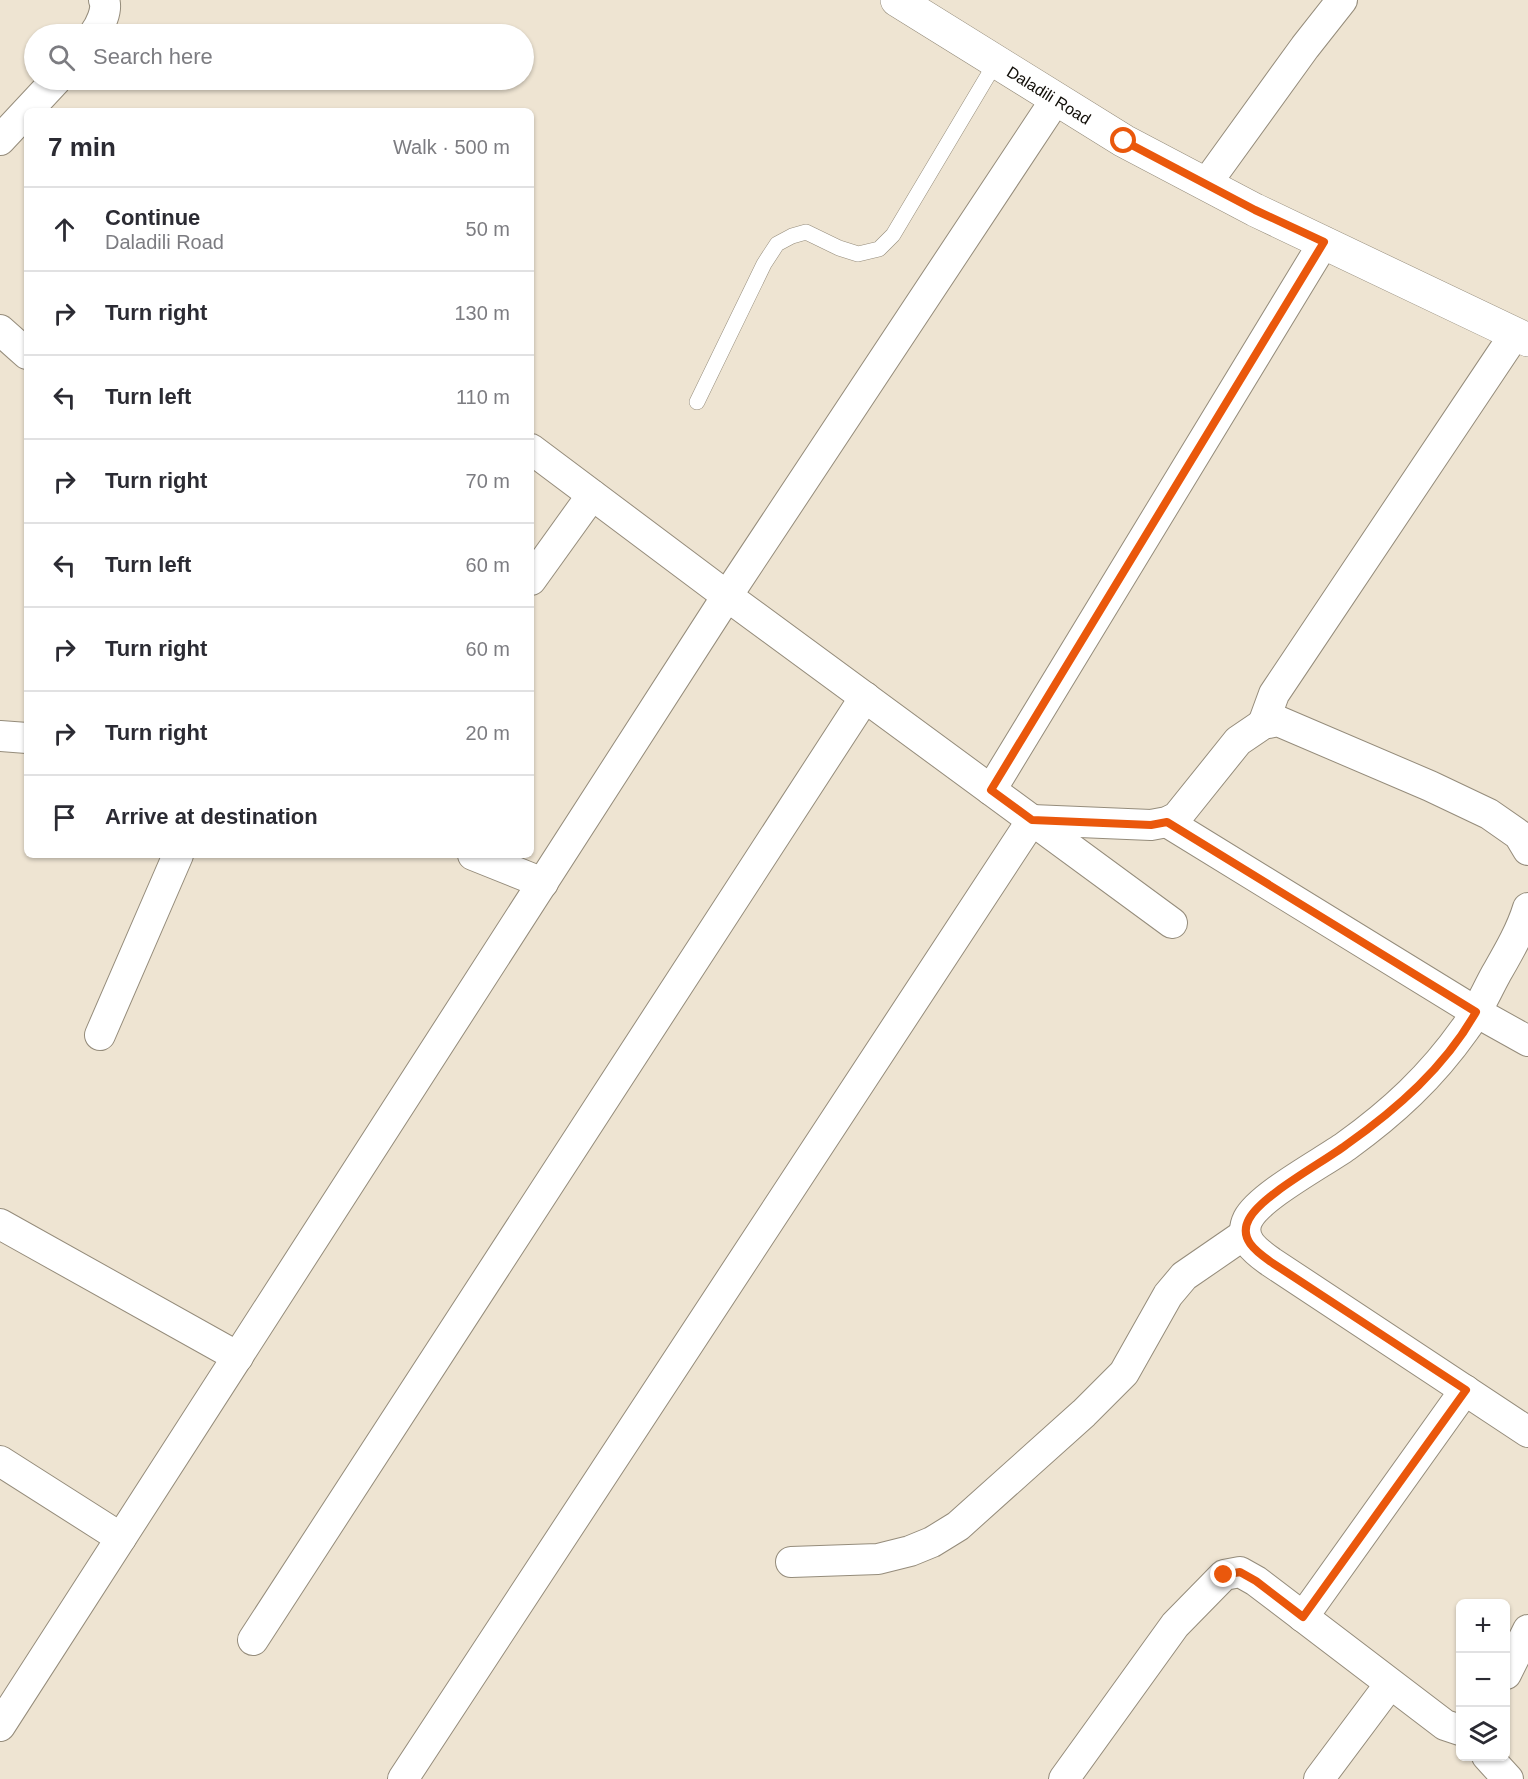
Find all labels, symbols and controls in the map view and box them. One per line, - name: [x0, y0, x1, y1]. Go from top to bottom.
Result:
- search box: [24, 24, 534, 90]
- icon: search: [45, 41, 78, 74]
- text: Search here: [93, 44, 213, 69]
- street label: Daladili Road: [1004, 63, 1094, 128]
- route start: [1110, 127, 1136, 153]
- text: 7 min: [48, 132, 116, 162]
- text: Walk · 500 m: [393, 136, 510, 158]
- text: Continue: [105, 205, 200, 230]
- icon: ahead: [48, 213, 81, 246]
- text: 50 m: [466, 218, 510, 240]
- text: Daladili Road: [105, 231, 224, 253]
- icon: right: [48, 297, 81, 330]
- text: Turn right: [105, 300, 207, 325]
- text: 130 m: [454, 302, 510, 324]
- icon: left: [48, 381, 81, 414]
- text: Turn left: [105, 384, 191, 409]
- text: 110 m: [456, 386, 510, 408]
- icon: right: [48, 465, 81, 498]
- text: Turn right: [105, 468, 207, 493]
- text: 70 m: [466, 470, 510, 492]
- icon: left: [48, 549, 81, 582]
- text: Turn left: [105, 552, 191, 577]
- text: 60 m: [466, 554, 510, 576]
- icon: right: [48, 633, 81, 666]
- text: Turn right: [105, 636, 207, 661]
- text: 60 m: [466, 638, 510, 660]
- icon: right: [48, 717, 81, 750]
- text: Turn right: [105, 720, 207, 745]
- text: 20 m: [466, 722, 510, 744]
- icon: arrive: [48, 801, 81, 834]
- text: Arrive at destination: [105, 804, 318, 829]
- route end: [1210, 1561, 1236, 1587]
- map controls: [1456, 1599, 1510, 1761]
- button: +: [1456, 1599, 1510, 1653]
- button: −: [1456, 1653, 1510, 1707]
- button: layers: [1456, 1707, 1510, 1761]

